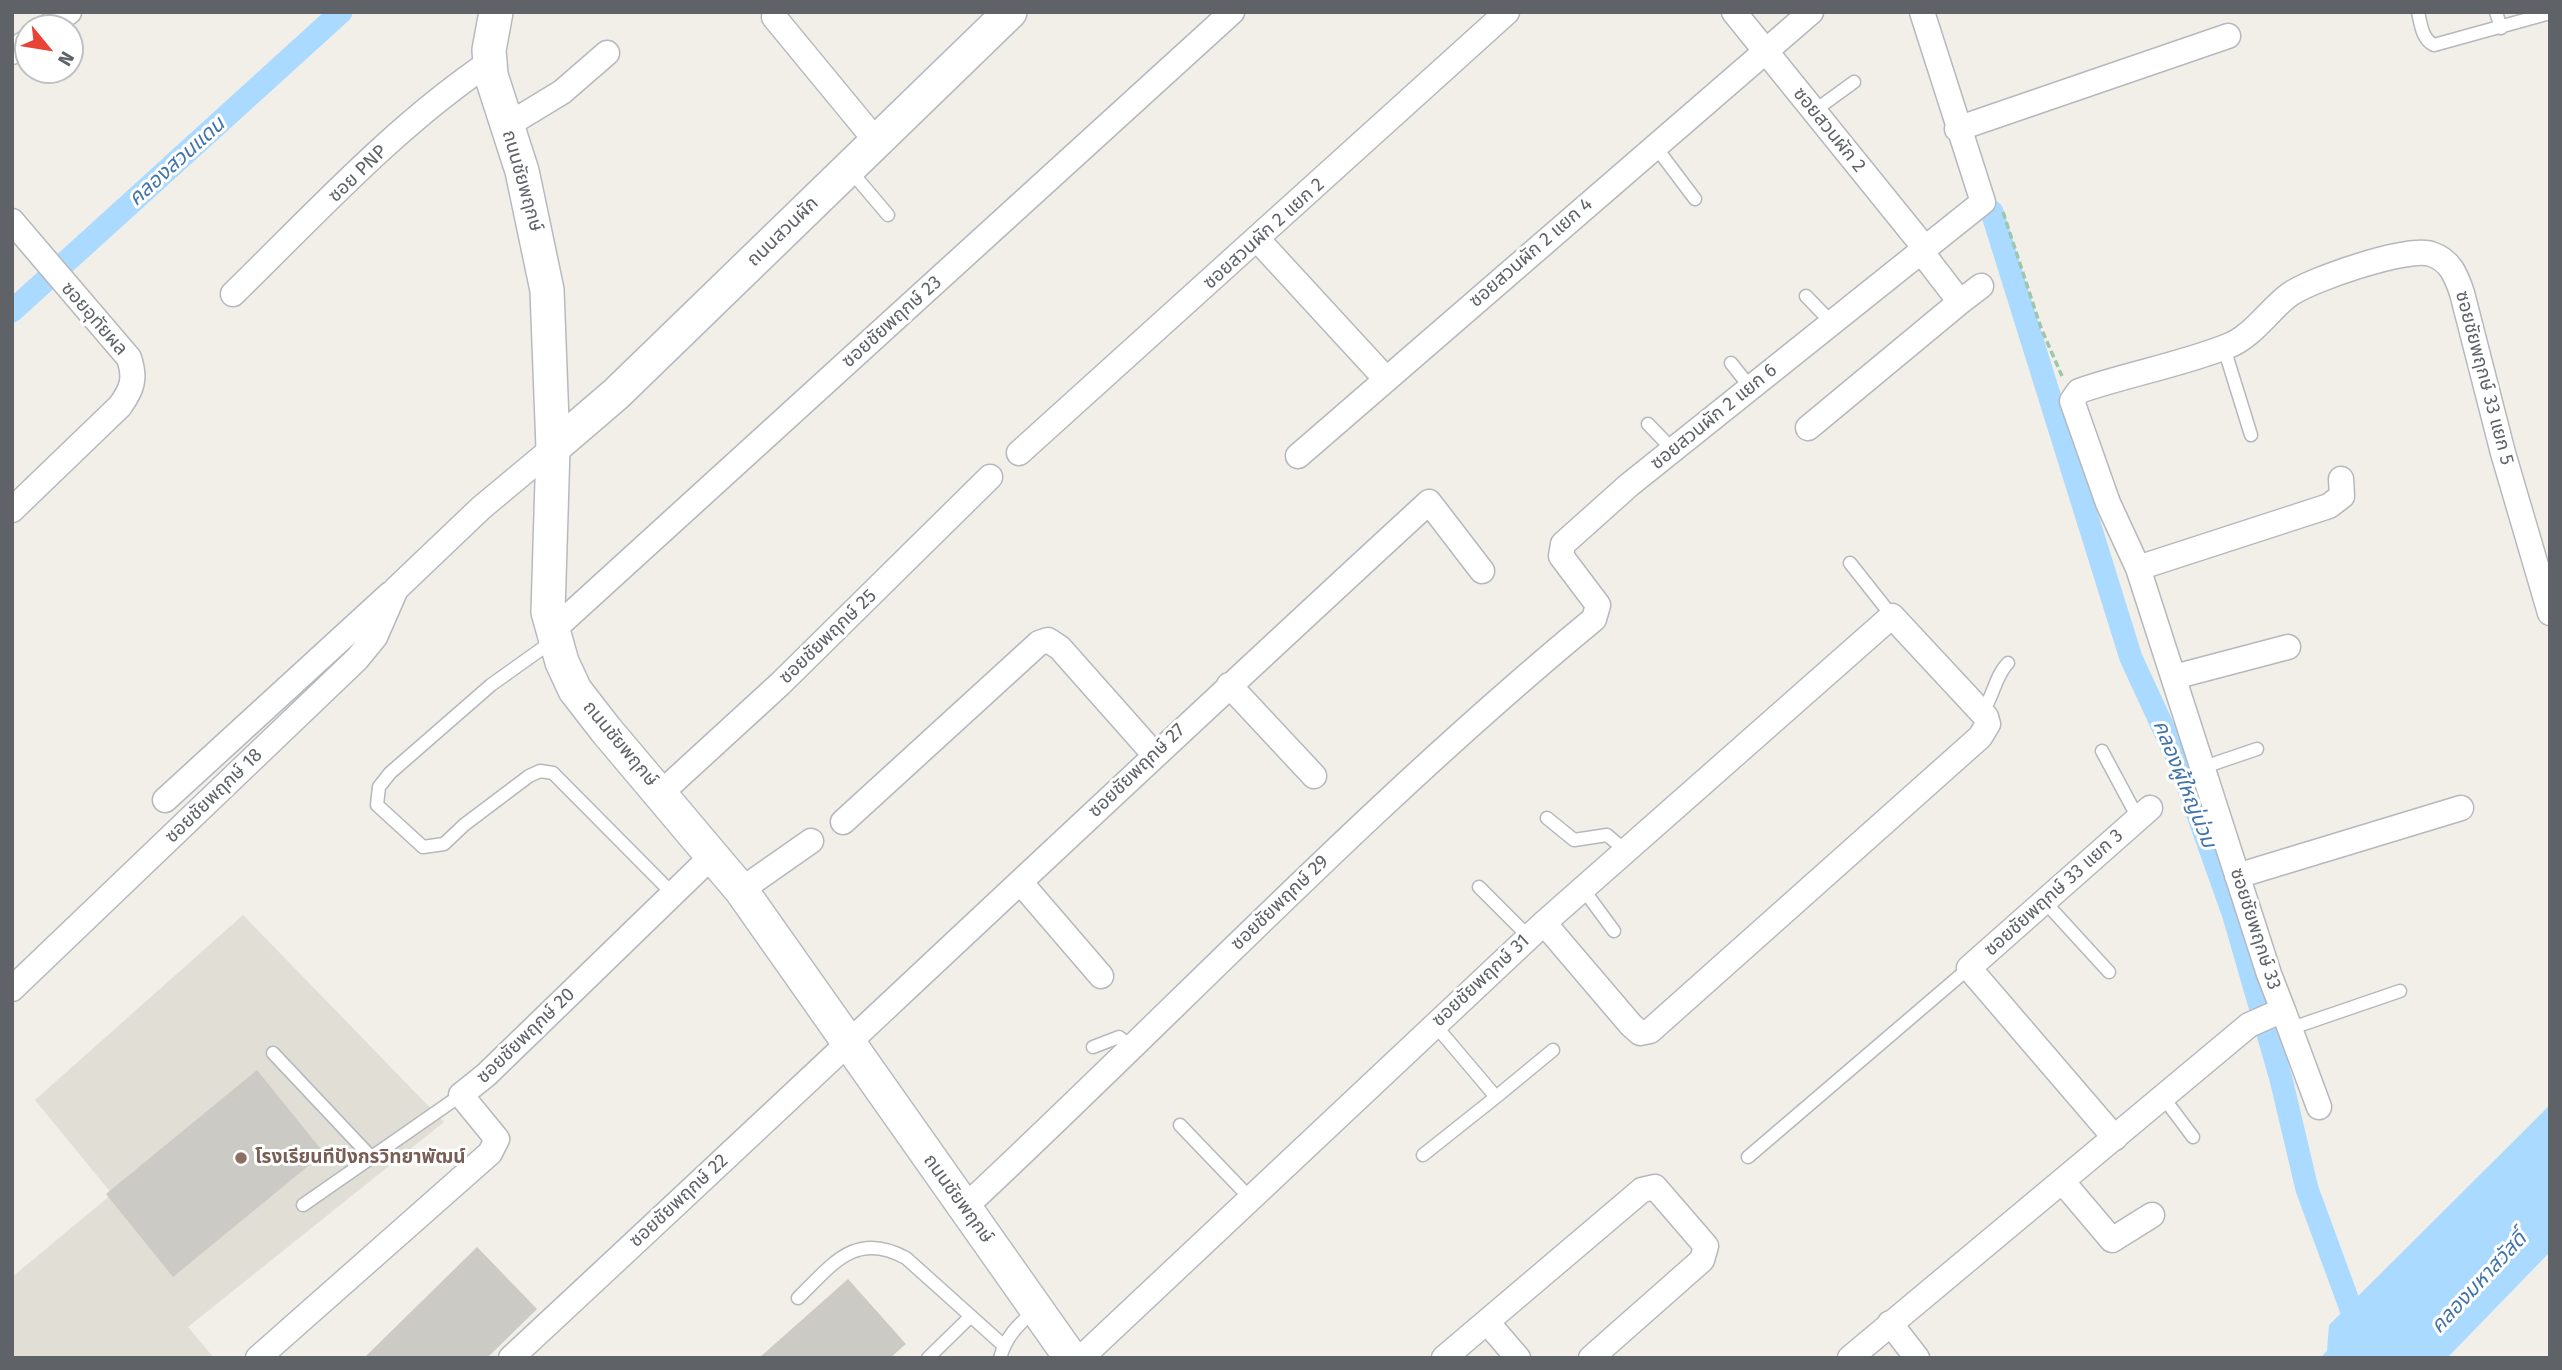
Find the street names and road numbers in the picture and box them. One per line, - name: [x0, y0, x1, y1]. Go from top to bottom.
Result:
- street label: ซอยสวนผัก 2: [1788, 83, 1870, 177]
- street label: ถนนชัยพฤกษ์: [497, 128, 547, 234]
- street label: ซอย PNP: [324, 140, 392, 208]
- street label: ซอยสวนผัก 2 แยก 2: [1199, 174, 1329, 294]
- street label: ถนนสวนผัก: [743, 192, 823, 272]
- street label: ซอยสวนผัก 2 แยก 4: [1465, 193, 1597, 313]
- street label: ซอยชัยพฤกษ์ 23: [837, 271, 947, 373]
- street label: ซอยอุทัยผล: [56, 278, 132, 360]
- street label: ซอยชัยพฤกษ์ 33 แยก 5: [2450, 289, 2518, 467]
- street label: ซอยสวนผัก 2 แยก 6: [1646, 359, 1782, 475]
- street label: ซอยชัยพฤกษ์ 25: [775, 585, 881, 689]
- street label: ถนนชัยพฤกษ์: [578, 697, 662, 791]
- street label: ซอยชัยพฤกษ์ 27: [1084, 719, 1190, 823]
- street label: ซอยชัยพฤกษ์ 18: [161, 744, 267, 848]
- street label: ซอยชัยพฤกษ์ 33 แยก 3: [1980, 825, 2128, 961]
- street label: ซอยชัยพฤกษ์ 29: [1226, 851, 1334, 955]
- street label: ซอยชัยพฤกษ์ 33: [2225, 865, 2285, 993]
- street label: ซอยชัยพฤกษ์ 31: [1428, 930, 1534, 1032]
- street label: ซอยชัยพฤกษ์ 20: [472, 983, 580, 1089]
- street label: ซอยชัยพฤกษ์ 22: [625, 1150, 733, 1252]
- street label: ถนนชัยพฤกษ์: [918, 1150, 998, 1248]

